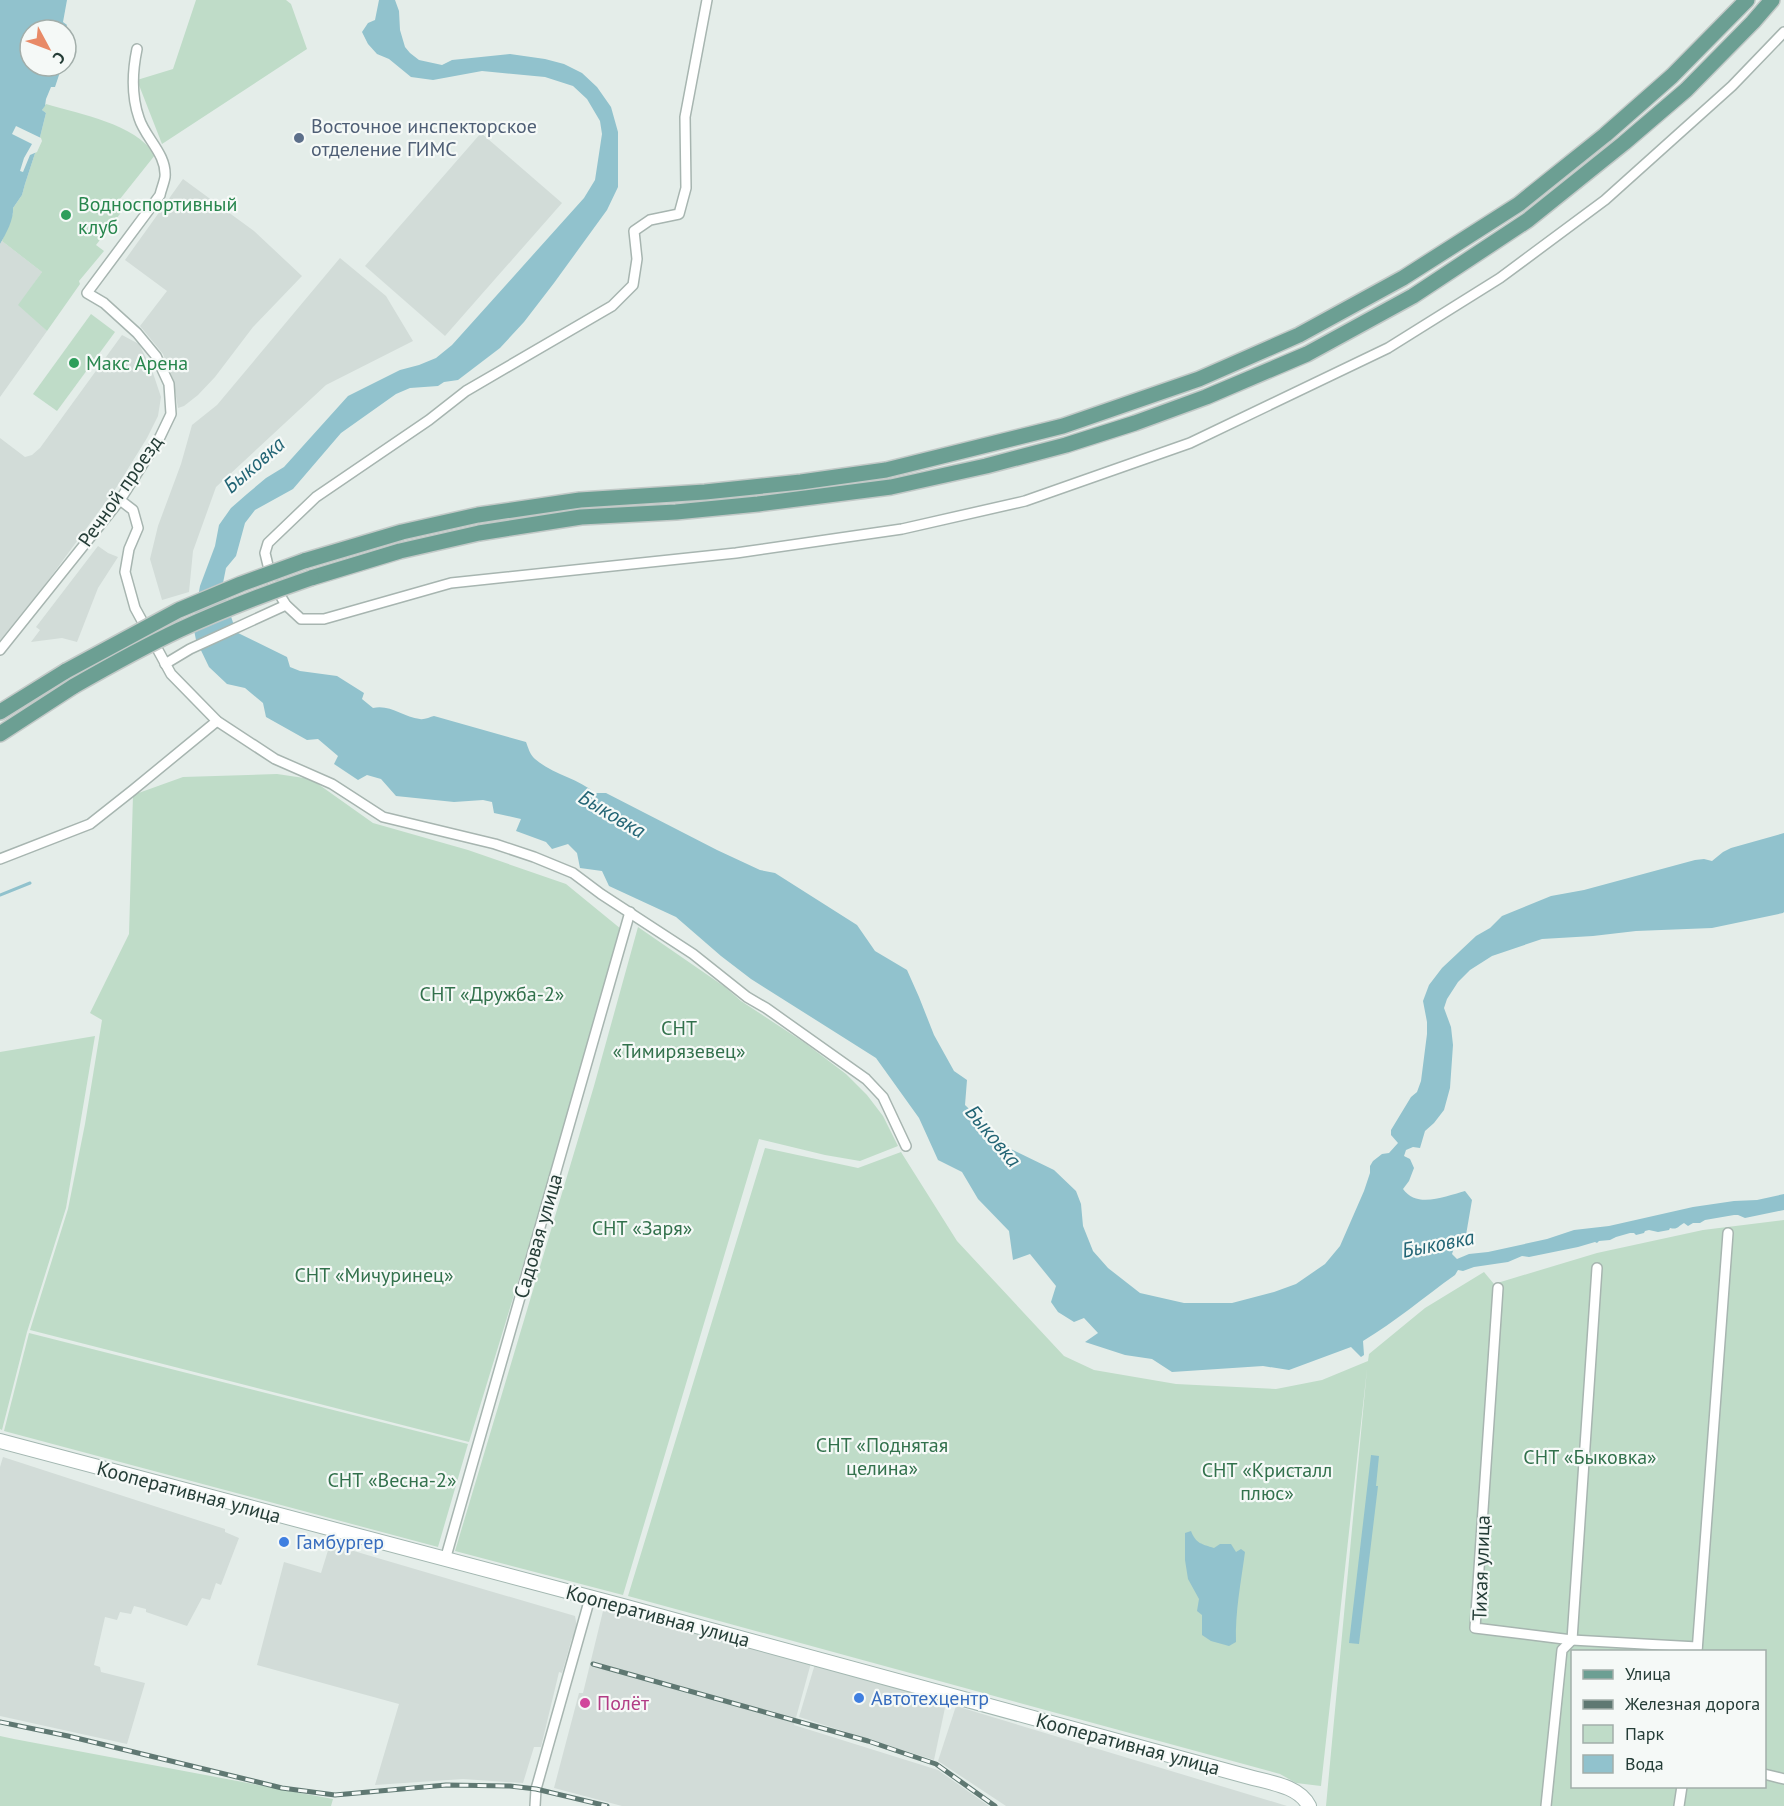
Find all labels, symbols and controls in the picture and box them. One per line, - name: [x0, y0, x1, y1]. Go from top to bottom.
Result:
- north arrow: [18, 18, 78, 78]
- text: С: [49, 48, 70, 68]
- place label: Восточное инспекторское отделение ГИМС: [311, 113, 537, 162]
- marker: Восточное инспекторское отделение ГИМС: [292, 131, 306, 145]
- place label: Водноспортивный клуб: [78, 191, 237, 240]
- marker: Водноспортивный клуб: [59, 208, 73, 222]
- place label: Макс Арена: [86, 350, 188, 376]
- marker: Макс Арена: [67, 356, 81, 370]
- street label: Речной проезд: [72, 430, 168, 552]
- water label: Быковка: [217, 430, 291, 499]
- water label: Быковка: [574, 783, 651, 844]
- park label: СНТ «Дружба-2»: [420, 981, 564, 1007]
- park label: СНТ «Тимирязевец»: [612, 1015, 746, 1064]
- water label: Быковка: [960, 1099, 1028, 1173]
- street label: Садовая улица: [508, 1171, 568, 1301]
- park label: СНТ «Заря»: [592, 1215, 692, 1241]
- water label: Быковка: [1399, 1223, 1477, 1264]
- park label: СНТ «Мичуринец»: [294, 1262, 454, 1288]
- park label: СНТ «Поднятая целина»: [816, 1432, 948, 1481]
- park label: СНТ «Быковка»: [1523, 1444, 1657, 1470]
- street label: Кооперативная улица: [94, 1455, 284, 1529]
- park label: СНТ «Кристалл плюс»: [1202, 1457, 1332, 1506]
- park label: СНТ «Весна-2»: [327, 1467, 457, 1493]
- street label: Тихая улица: [1466, 1515, 1496, 1621]
- place label: Гамбургер: [296, 1529, 384, 1555]
- marker: Гамбургер: [277, 1535, 291, 1549]
- street label: Кооперативная улица: [563, 1579, 753, 1653]
- legend: [1571, 1650, 1766, 1788]
- text: Улица: [1625, 1662, 1671, 1685]
- place label: Автотехцентр: [871, 1685, 989, 1711]
- place label: Полёт: [597, 1690, 649, 1716]
- marker: Автотехцентр: [852, 1691, 866, 1705]
- text: Железная дорога: [1624, 1692, 1760, 1715]
- marker: Полёт: [578, 1696, 592, 1710]
- street label: Кооперативная улица: [1033, 1707, 1223, 1781]
- text: Парк: [1625, 1722, 1665, 1745]
- text: Вода: [1625, 1752, 1664, 1775]

